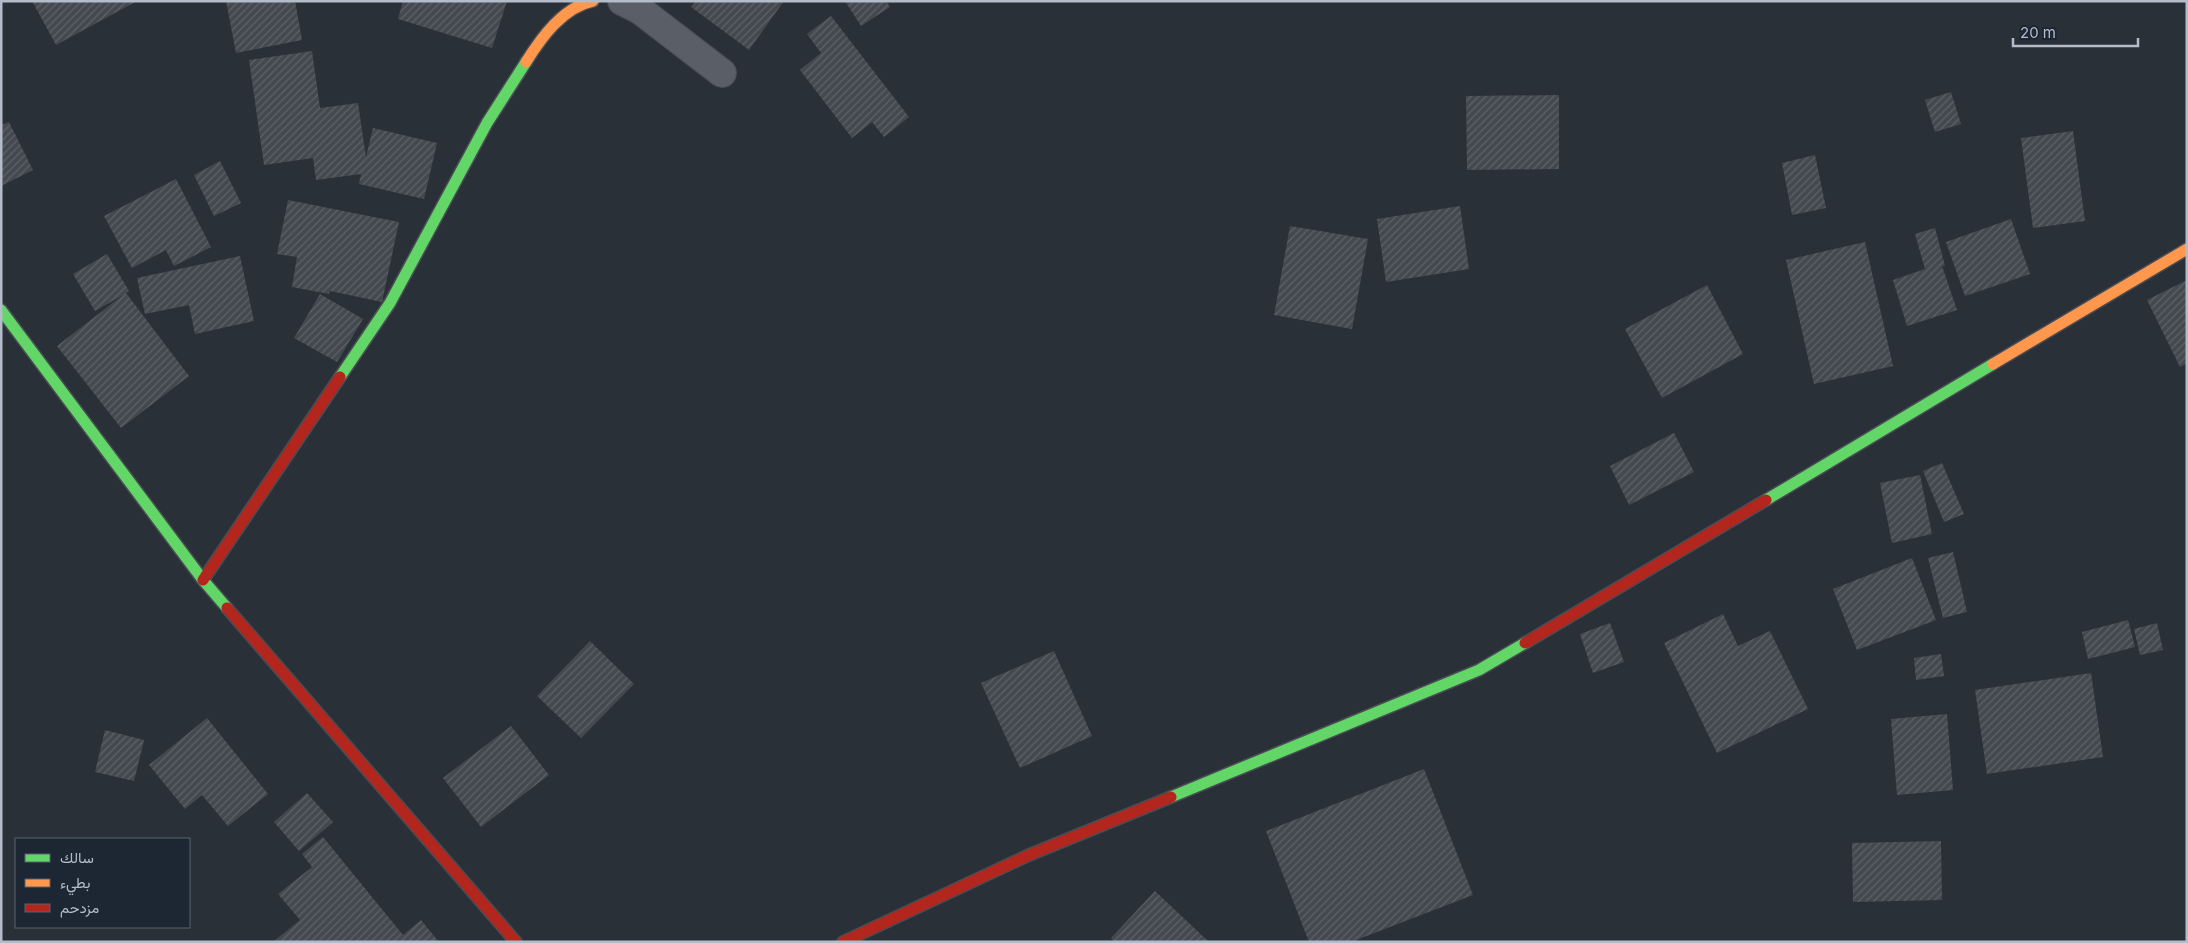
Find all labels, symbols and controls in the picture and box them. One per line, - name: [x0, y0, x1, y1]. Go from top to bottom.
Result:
- scale bar: [2013, 15, 2138, 47]
- text: 20 m: [2020, 23, 2056, 42]
- legend: [15, 838, 190, 928]
- text: سالك: [60, 848, 94, 867]
- text: بطيء: [60, 873, 90, 896]
- text: مزدحم: [60, 898, 99, 918]

